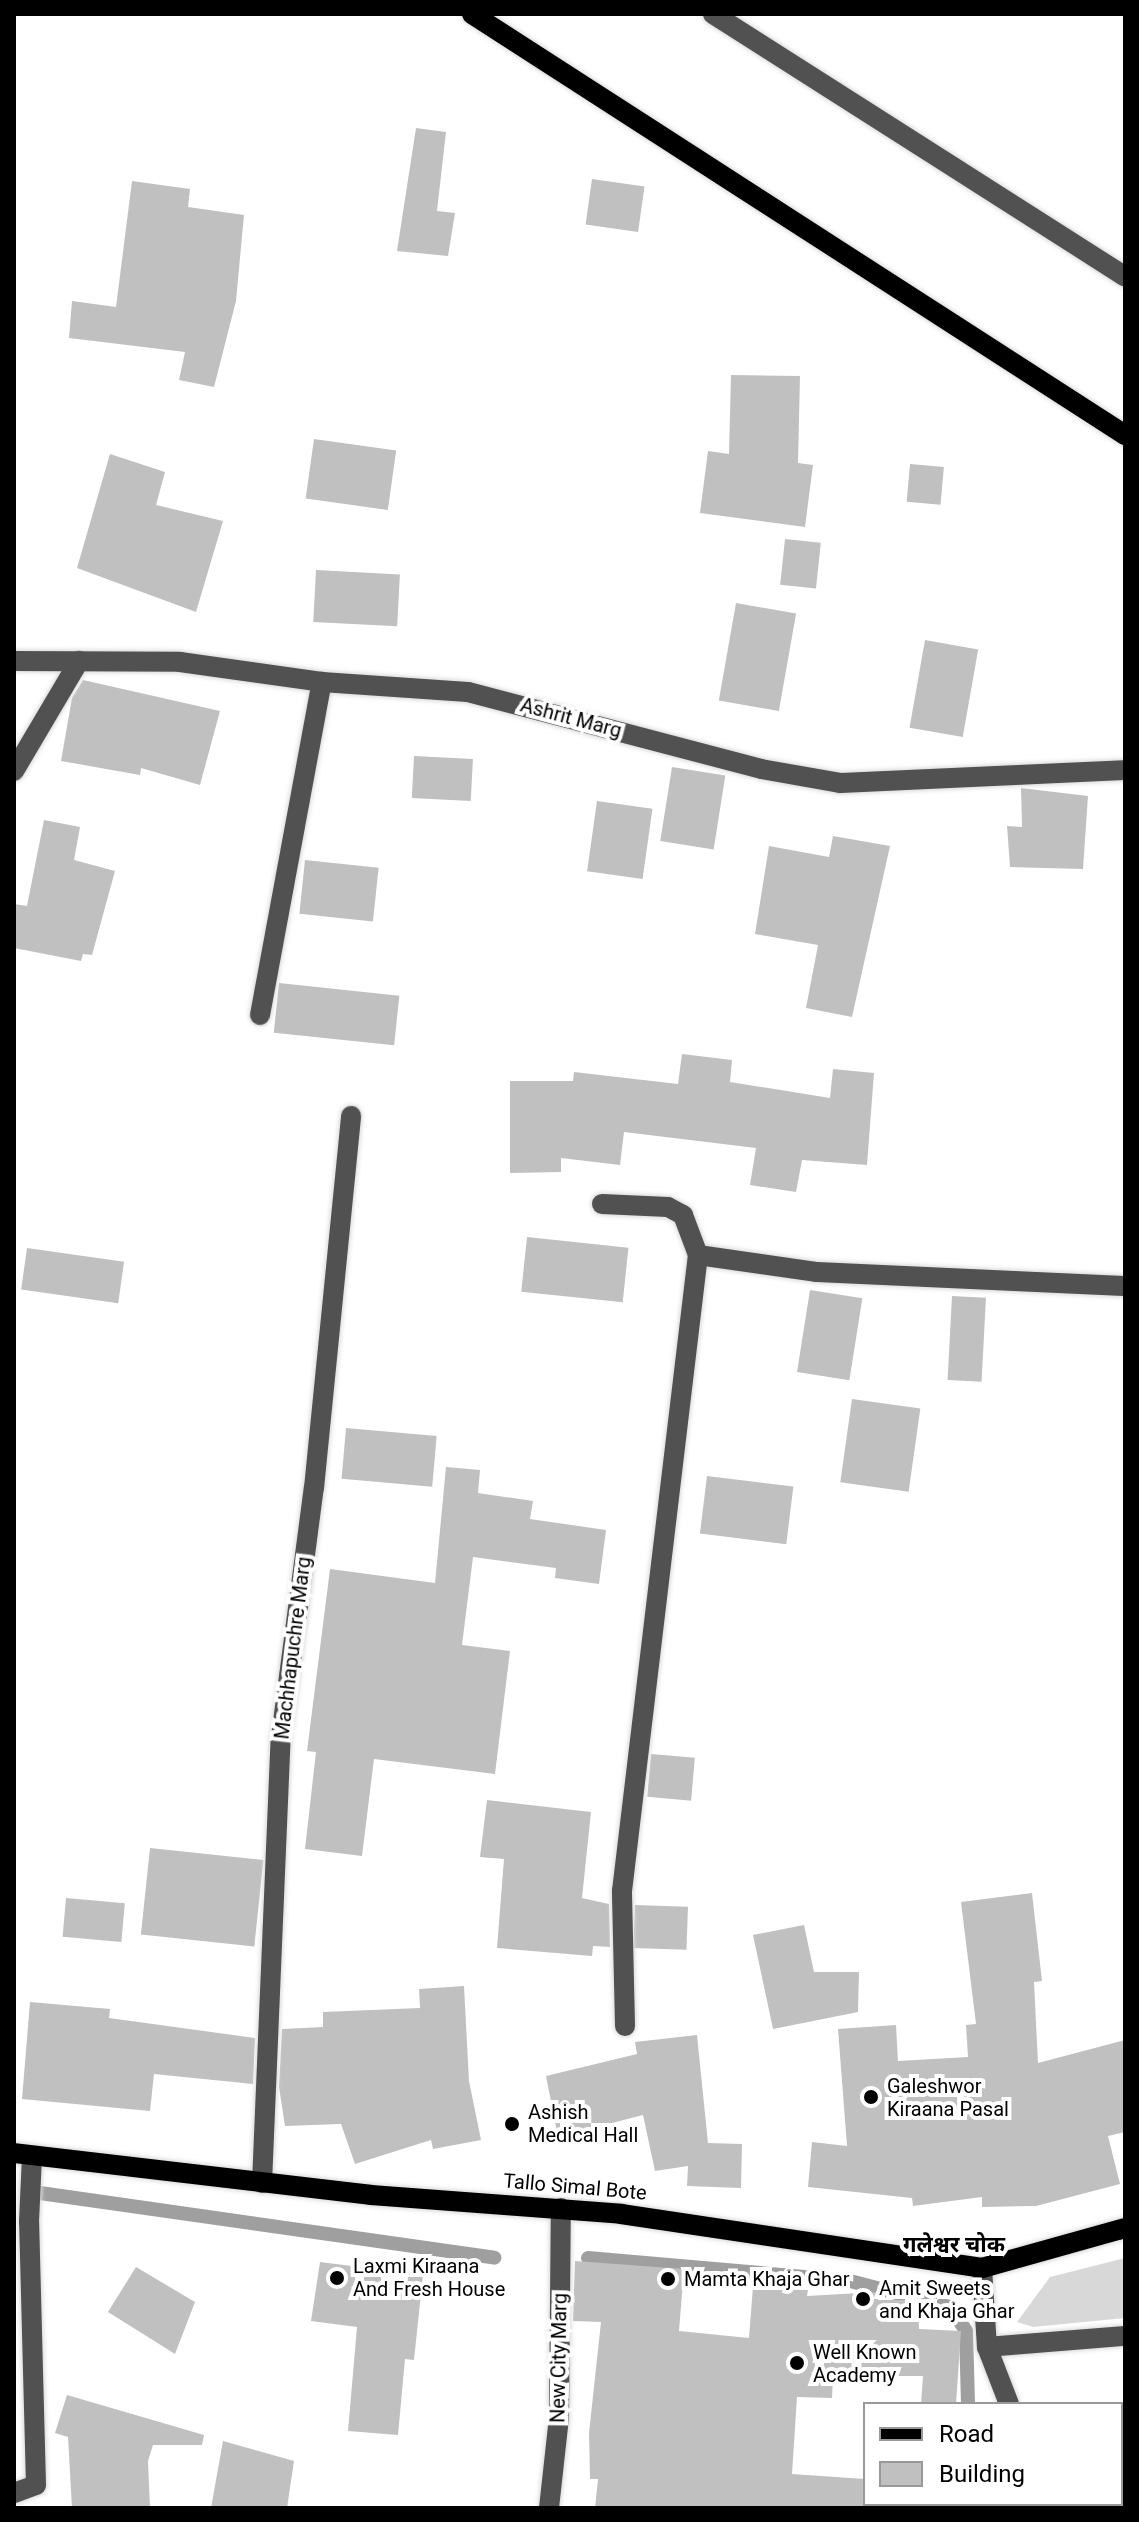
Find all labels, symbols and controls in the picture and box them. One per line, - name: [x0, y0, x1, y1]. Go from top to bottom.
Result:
- street label: Ashrit Marg: [518, 693, 624, 743]
- street label: Machhapuchre Marg: [270, 1555, 316, 1741]
- place label: Galeshwor Kiraana Pasal: [887, 2074, 1009, 2121]
- marker: Galeshwor Kiraana Pasal: [862, 2088, 880, 2106]
- place label: Ashish Medical Hall: [528, 2100, 638, 2147]
- marker: Ashish Medical Hall: [503, 2115, 521, 2133]
- street label: Tallo Simal Bote: [502, 2169, 648, 2205]
- district label: गलेश्वर चोक: [903, 2232, 1005, 2258]
- place label: Laxmi Kiraana And Fresh House: [353, 2254, 505, 2301]
- place label: Mamta Khaja Ghar: [684, 2267, 850, 2291]
- marker: Laxmi Kiraana And Fresh House: [328, 2269, 346, 2287]
- marker: Mamta Khaja Ghar: [659, 2270, 677, 2288]
- place label: Amit Sweets and Khaja Ghar: [879, 2276, 1015, 2323]
- marker: Amit Sweets and Khaja Ghar: [854, 2290, 872, 2308]
- street label: New City Marg: [546, 2293, 572, 2423]
- place label: Well Known Academy: [813, 2340, 917, 2387]
- marker: Well Known Academy: [788, 2354, 806, 2372]
- legend: [863, 2402, 1123, 2506]
- text: Road: [939, 2420, 994, 2448]
- text: Building: [939, 2460, 1025, 2488]

